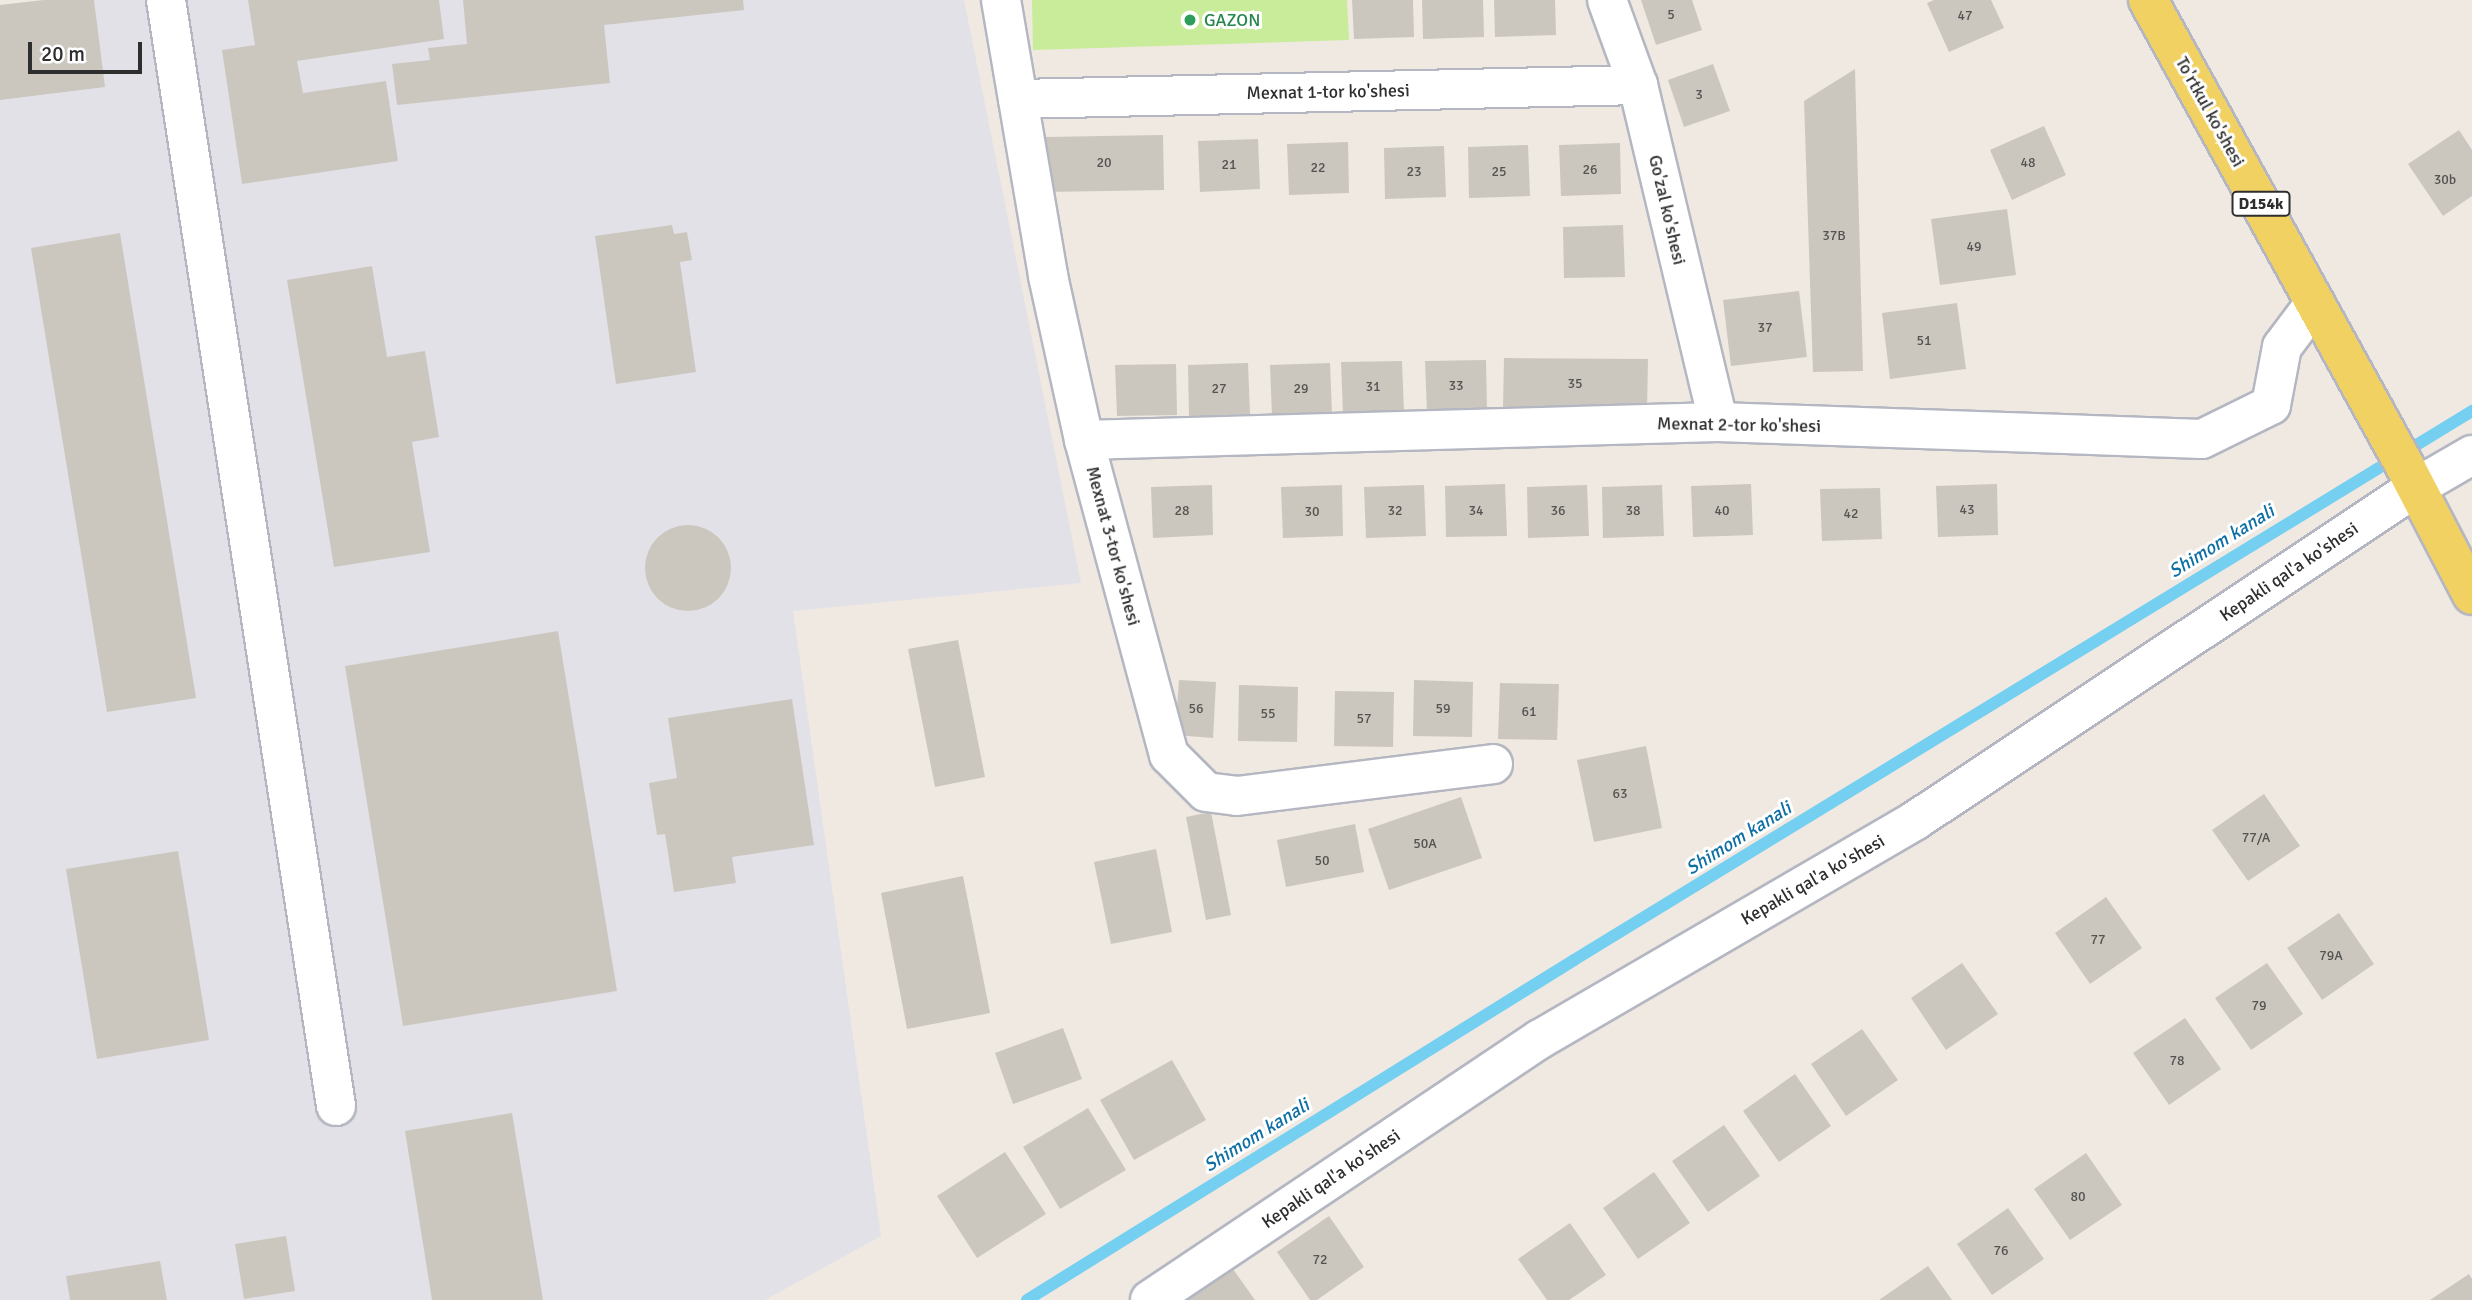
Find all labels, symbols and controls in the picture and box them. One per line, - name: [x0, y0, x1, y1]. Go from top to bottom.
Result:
- house number: 5: [1667, 7, 1675, 23]
- house number: 47: [1957, 8, 1973, 24]
- place label: GAZON: [1204, 9, 1260, 31]
- marker: GAZON: [1182, 12, 1198, 28]
- scale bar: [32, 28, 145, 72]
- text: 20 m: [41, 41, 85, 67]
- street label: To'rtkul ko'shesi: [2171, 53, 2249, 171]
- street label: Mexnat 1-tor ko'shesi: [1246, 80, 1410, 104]
- house number: 3: [1695, 87, 1703, 103]
- street label: Go'zal ko'shesi: [1644, 153, 1690, 267]
- house number: 20: [1096, 155, 1112, 171]
- house number: 48: [2020, 155, 2036, 171]
- house number: 21: [1221, 157, 1237, 173]
- house number: 22: [1310, 160, 1326, 176]
- house number: 26: [1582, 162, 1598, 178]
- house number: 23: [1406, 164, 1422, 180]
- house number: 25: [1491, 164, 1507, 180]
- house number: 30b: [2434, 172, 2456, 188]
- road number: D154k: [2231, 192, 2291, 216]
- house number: 37B: [1822, 228, 1846, 244]
- house number: 49: [1966, 239, 1982, 255]
- house number: 37: [1757, 320, 1773, 336]
- house number: 51: [1916, 333, 1932, 349]
- house number: 35: [1567, 376, 1583, 392]
- house number: 33: [1448, 378, 1464, 394]
- house number: 31: [1365, 379, 1381, 395]
- house number: 27: [1211, 381, 1227, 397]
- house number: 29: [1293, 381, 1309, 397]
- street label: Mexnat 2-tor ko'shesi: [1657, 413, 1821, 437]
- street label: Mexnat 3-tor ko'shesi: [1081, 464, 1145, 628]
- water label: Shimom kanali: [2165, 500, 2279, 584]
- house number: 43: [1959, 502, 1975, 518]
- house number: 28: [1174, 503, 1190, 519]
- house number: 32: [1387, 503, 1403, 519]
- house number: 34: [1468, 503, 1484, 519]
- house number: 36: [1550, 503, 1566, 519]
- house number: 38: [1625, 503, 1641, 519]
- house number: 40: [1714, 503, 1730, 519]
- house number: 30: [1304, 504, 1320, 520]
- house number: 42: [1843, 506, 1859, 522]
- street label: Kepakli qal'a ko'shesi: [2216, 518, 2362, 626]
- house number: 56: [1188, 701, 1204, 717]
- house number: 59: [1435, 701, 1451, 717]
- house number: 61: [1521, 704, 1537, 720]
- house number: 55: [1260, 706, 1276, 722]
- house number: 57: [1356, 711, 1372, 727]
- house number: 63: [1612, 786, 1628, 802]
- water label: Shimom kanali: [1682, 797, 1796, 881]
- street label: Kepakli qal'a ko'shesi: [1737, 830, 1889, 930]
- house number: 77/A: [2242, 830, 2270, 846]
- house number: 50A: [1413, 836, 1437, 852]
- house number: 50: [1314, 853, 1330, 869]
- house number: 77: [2090, 932, 2106, 948]
- house number: 79A: [2319, 948, 2343, 964]
- house number: 79: [2251, 998, 2267, 1014]
- house number: 78: [2169, 1053, 2185, 1069]
- water label: Shimom kanali: [1200, 1094, 1314, 1178]
- street label: Kepakli qal'a ko'shesi: [1258, 1125, 1404, 1233]
- house number: 80: [2070, 1189, 2086, 1205]
- house number: 76: [1993, 1243, 2009, 1259]
- house number: 72: [1312, 1252, 1328, 1268]

